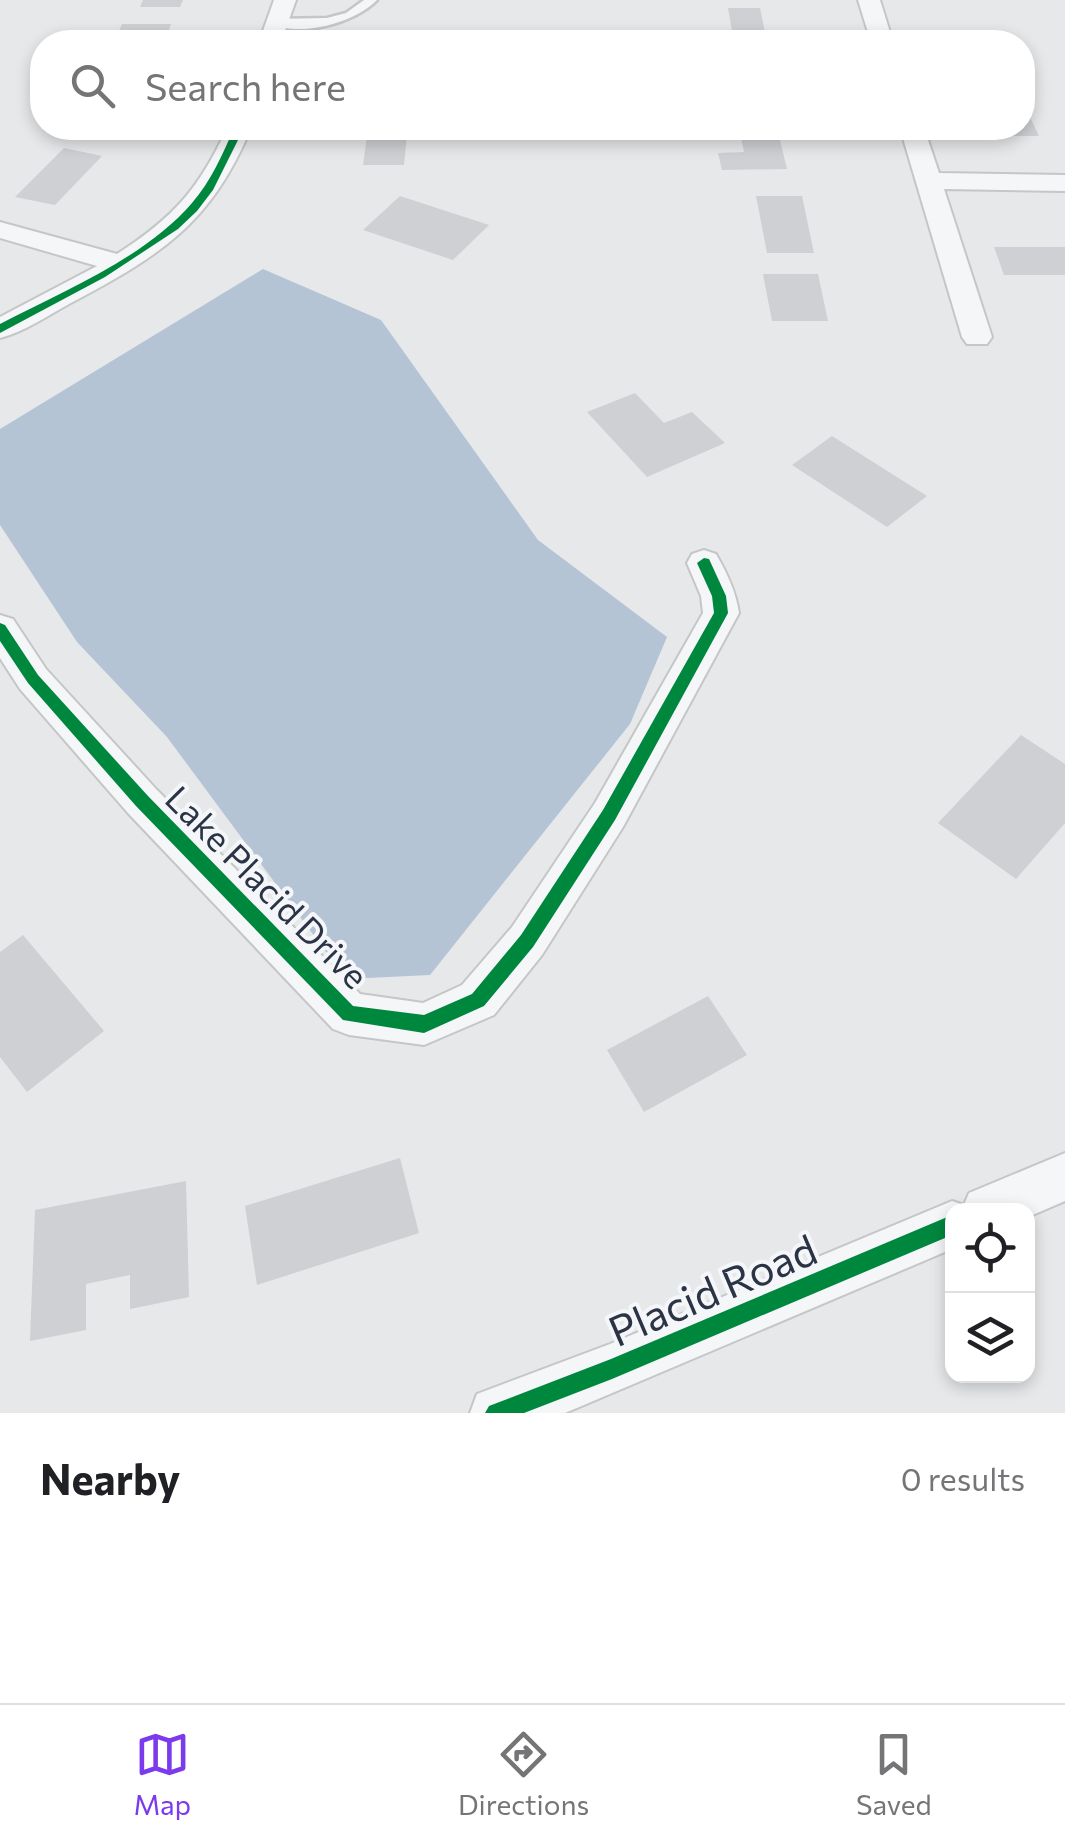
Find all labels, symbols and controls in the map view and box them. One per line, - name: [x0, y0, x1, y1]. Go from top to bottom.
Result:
- search box: [30, 30, 1035, 140]
- icon: search: [65, 58, 120, 113]
- text: Search here: [145, 62, 346, 109]
- street label: Lake Placid Drive: [158, 776, 378, 996]
- map controls: [945, 1203, 1035, 1383]
- button: locate: [945, 1203, 1035, 1293]
- street label: Placid Road: [600, 1222, 824, 1356]
- button: layers: [945, 1293, 1035, 1383]
- text: Nearby: [40, 1452, 180, 1504]
- text: 0 results: [901, 1458, 1025, 1498]
- tab: Map: [133, 1727, 191, 1821]
- tab: Directions: [458, 1727, 589, 1821]
- tab: Saved: [856, 1727, 932, 1821]

